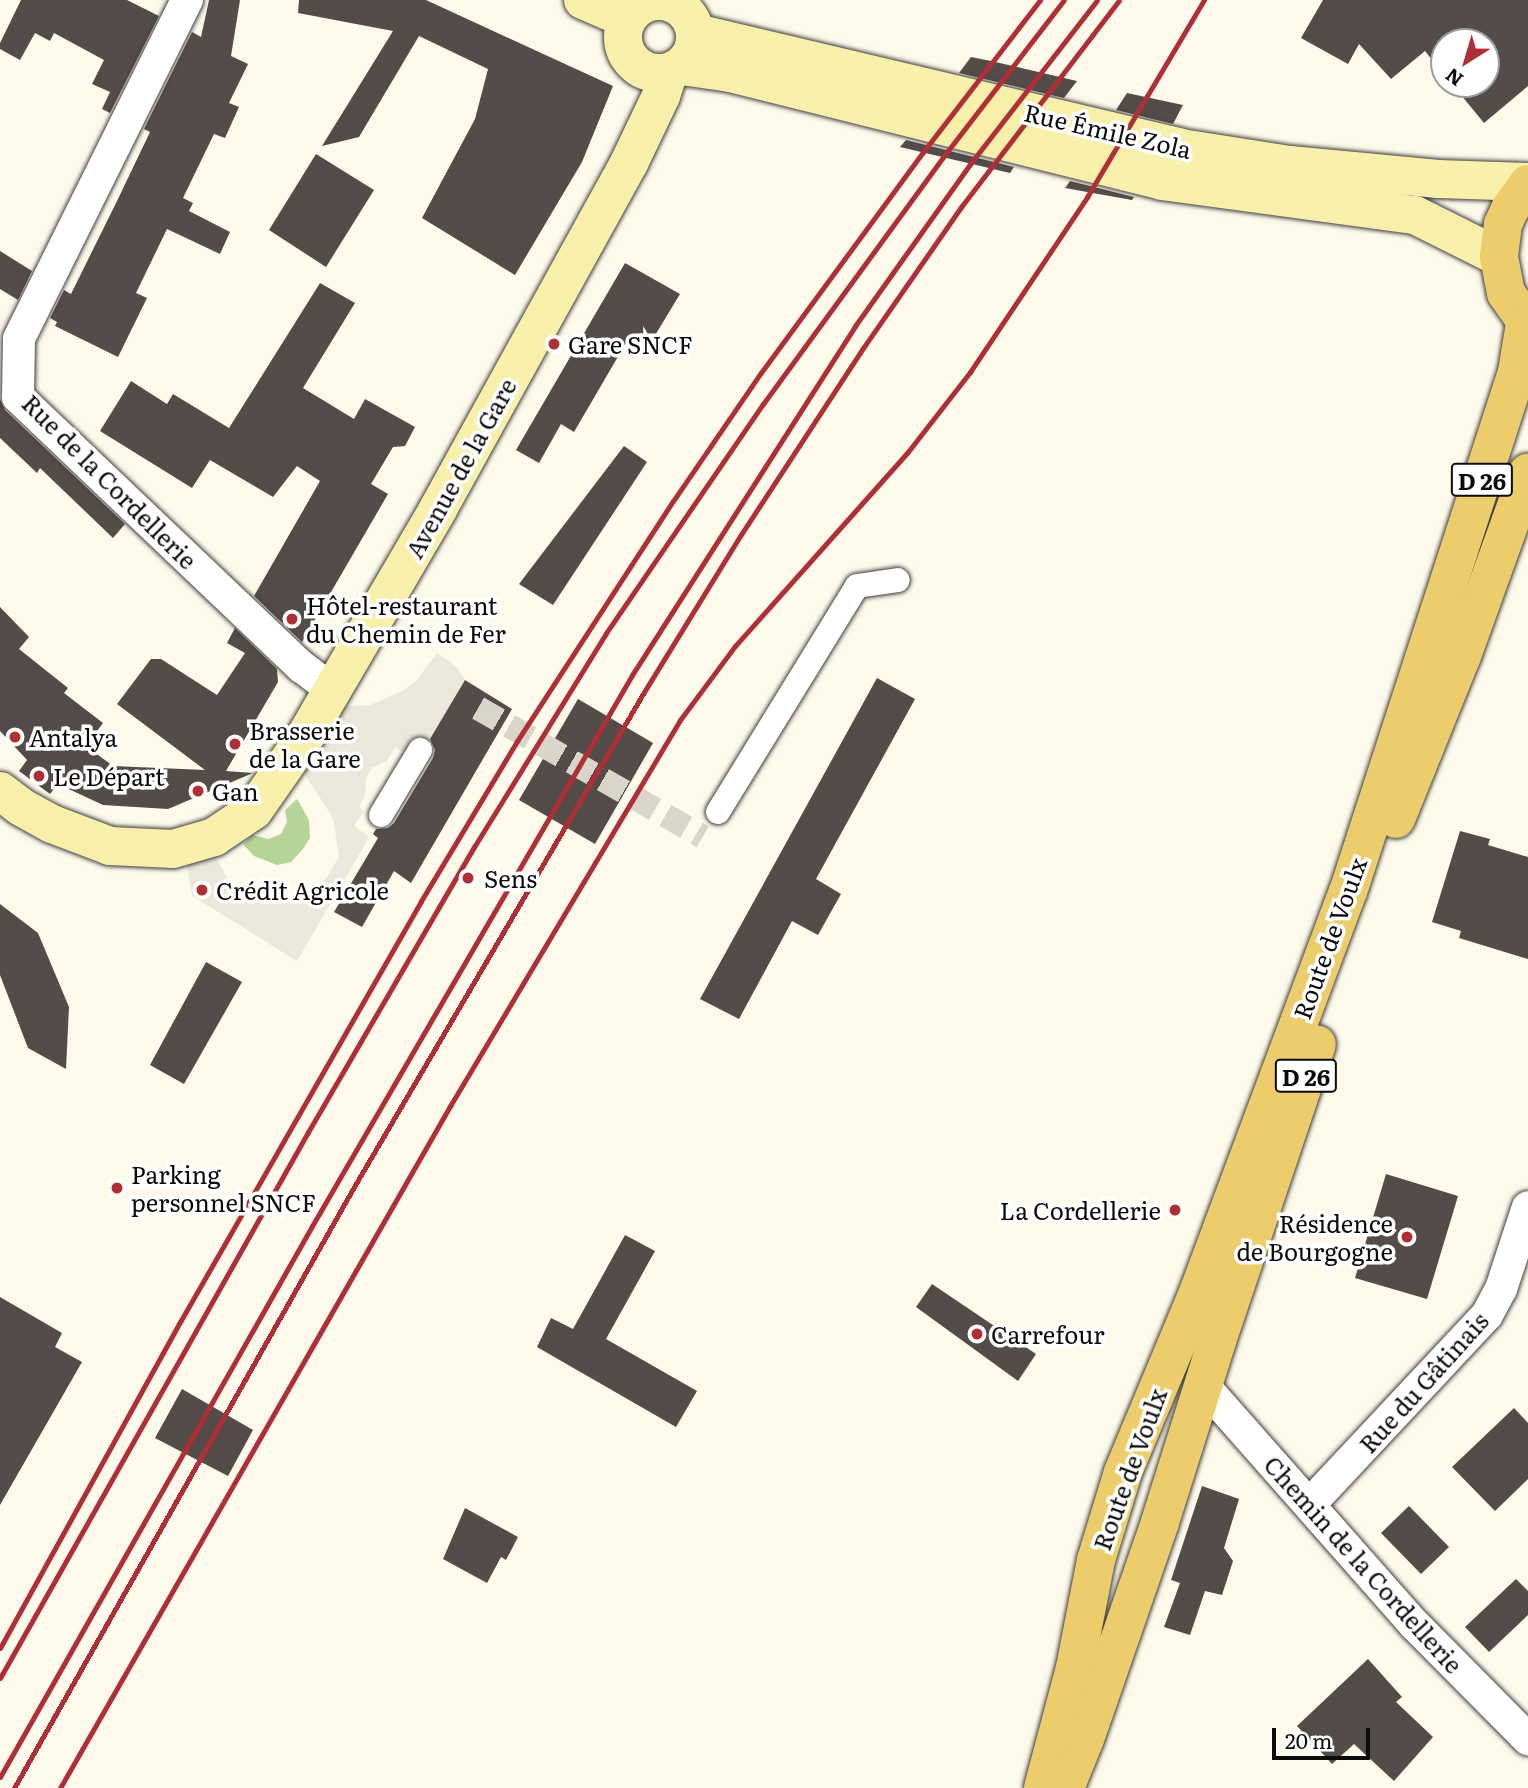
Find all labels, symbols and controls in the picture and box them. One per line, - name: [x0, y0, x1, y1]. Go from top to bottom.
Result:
- north arrow: [1430, 28, 1500, 98]
- text: N: [1439, 62, 1468, 94]
- street label: Rue Émile Zola: [1022, 97, 1194, 163]
- place label: Gare SNCF: [568, 330, 693, 358]
- marker: Gare SNCF: [546, 336, 562, 352]
- street label: Avenue de la Gare: [399, 373, 521, 563]
- street label: Rue de la Cordellerie: [17, 388, 203, 574]
- road number: D 26: [1450, 460, 1514, 500]
- place label: Hôtel-restaurant du Chemin de Fer: [306, 591, 506, 647]
- marker: Hôtel-restaurant du Chemin de Fer: [284, 611, 300, 627]
- place label: Brasserie de la Gare: [249, 716, 361, 772]
- place label: Antalya: [29, 723, 117, 751]
- marker: Antalya: [7, 729, 23, 745]
- marker: Brasserie de la Gare: [227, 736, 243, 752]
- place label: Le Départ: [53, 762, 165, 790]
- marker: Le Départ: [31, 768, 47, 784]
- place label: Gan: [212, 777, 259, 805]
- marker: Gan: [190, 783, 206, 799]
- street label: Route de Voulx: [1286, 853, 1372, 1023]
- place label: Sens: [484, 864, 537, 892]
- marker: Sens: [458, 868, 478, 888]
- place label: Crédit Agricole: [216, 876, 389, 904]
- marker: Crédit Agricole: [194, 882, 210, 898]
- road number: D 26: [1274, 1056, 1338, 1096]
- place label: Parking personnel SNCF: [131, 1160, 316, 1216]
- marker: Parking personnel SNCF: [109, 1180, 125, 1196]
- place label: La Cordellerie: [1000, 1196, 1161, 1224]
- marker: La Cordellerie: [1167, 1202, 1183, 1218]
- place label: Résidence de Bourgogne: [1236, 1209, 1393, 1265]
- marker: Résidence de Bourgogne: [1399, 1229, 1415, 1245]
- street label: Rue du Gâtinais: [1353, 1306, 1493, 1458]
- place label: Carrefour: [991, 1320, 1105, 1348]
- marker: Carrefour: [969, 1326, 985, 1342]
- street label: Route de Voulx: [1086, 1384, 1172, 1554]
- street label: Chemin de la Cordellerie: [1259, 1450, 1469, 1678]
- scale bar: [1276, 1714, 1374, 1758]
- text: 20 m: [1285, 1724, 1332, 1755]

